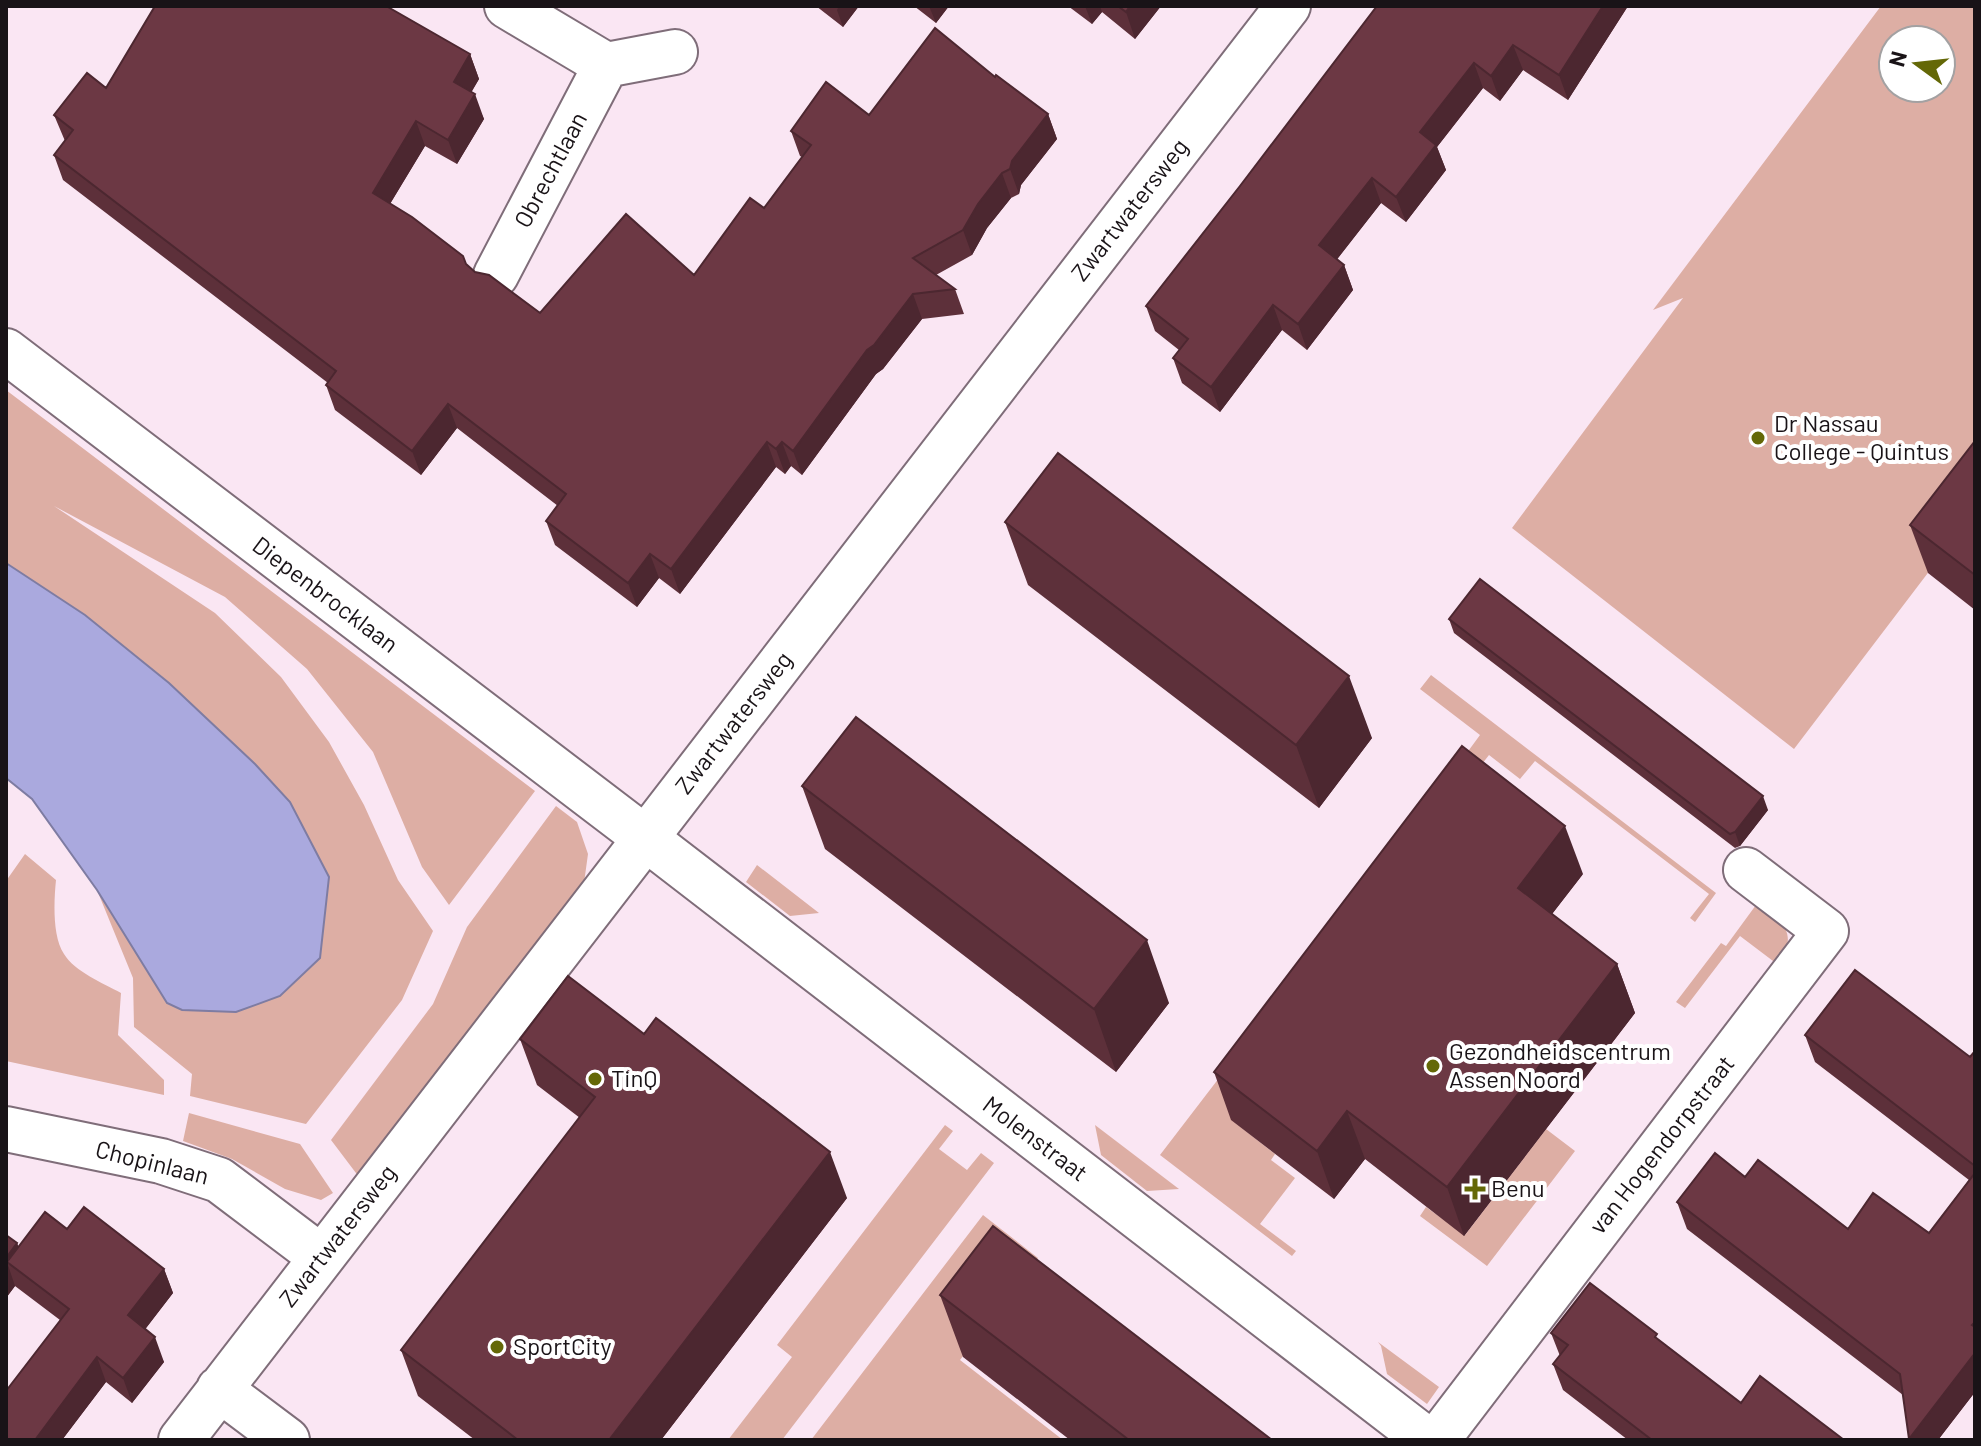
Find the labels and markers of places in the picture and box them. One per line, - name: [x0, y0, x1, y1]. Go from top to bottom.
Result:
- place label: Dr Nassau College - Quintus: [1774, 408, 1949, 465]
- marker: Dr Nassau College - Quintus: [1749, 429, 1767, 447]
- place label: Gezondheidscentrum Assen Noord: [1449, 1036, 1671, 1093]
- marker: Gezondheidscentrum Assen Noord: [1424, 1057, 1442, 1075]
- place label: TinQ: [611, 1063, 657, 1092]
- marker: TinQ: [586, 1070, 604, 1088]
- place label: Benu: [1491, 1173, 1545, 1202]
- marker: Benu: [1466, 1180, 1484, 1198]
- place label: SportCity: [513, 1331, 611, 1360]
- marker: SportCity: [488, 1338, 506, 1356]

